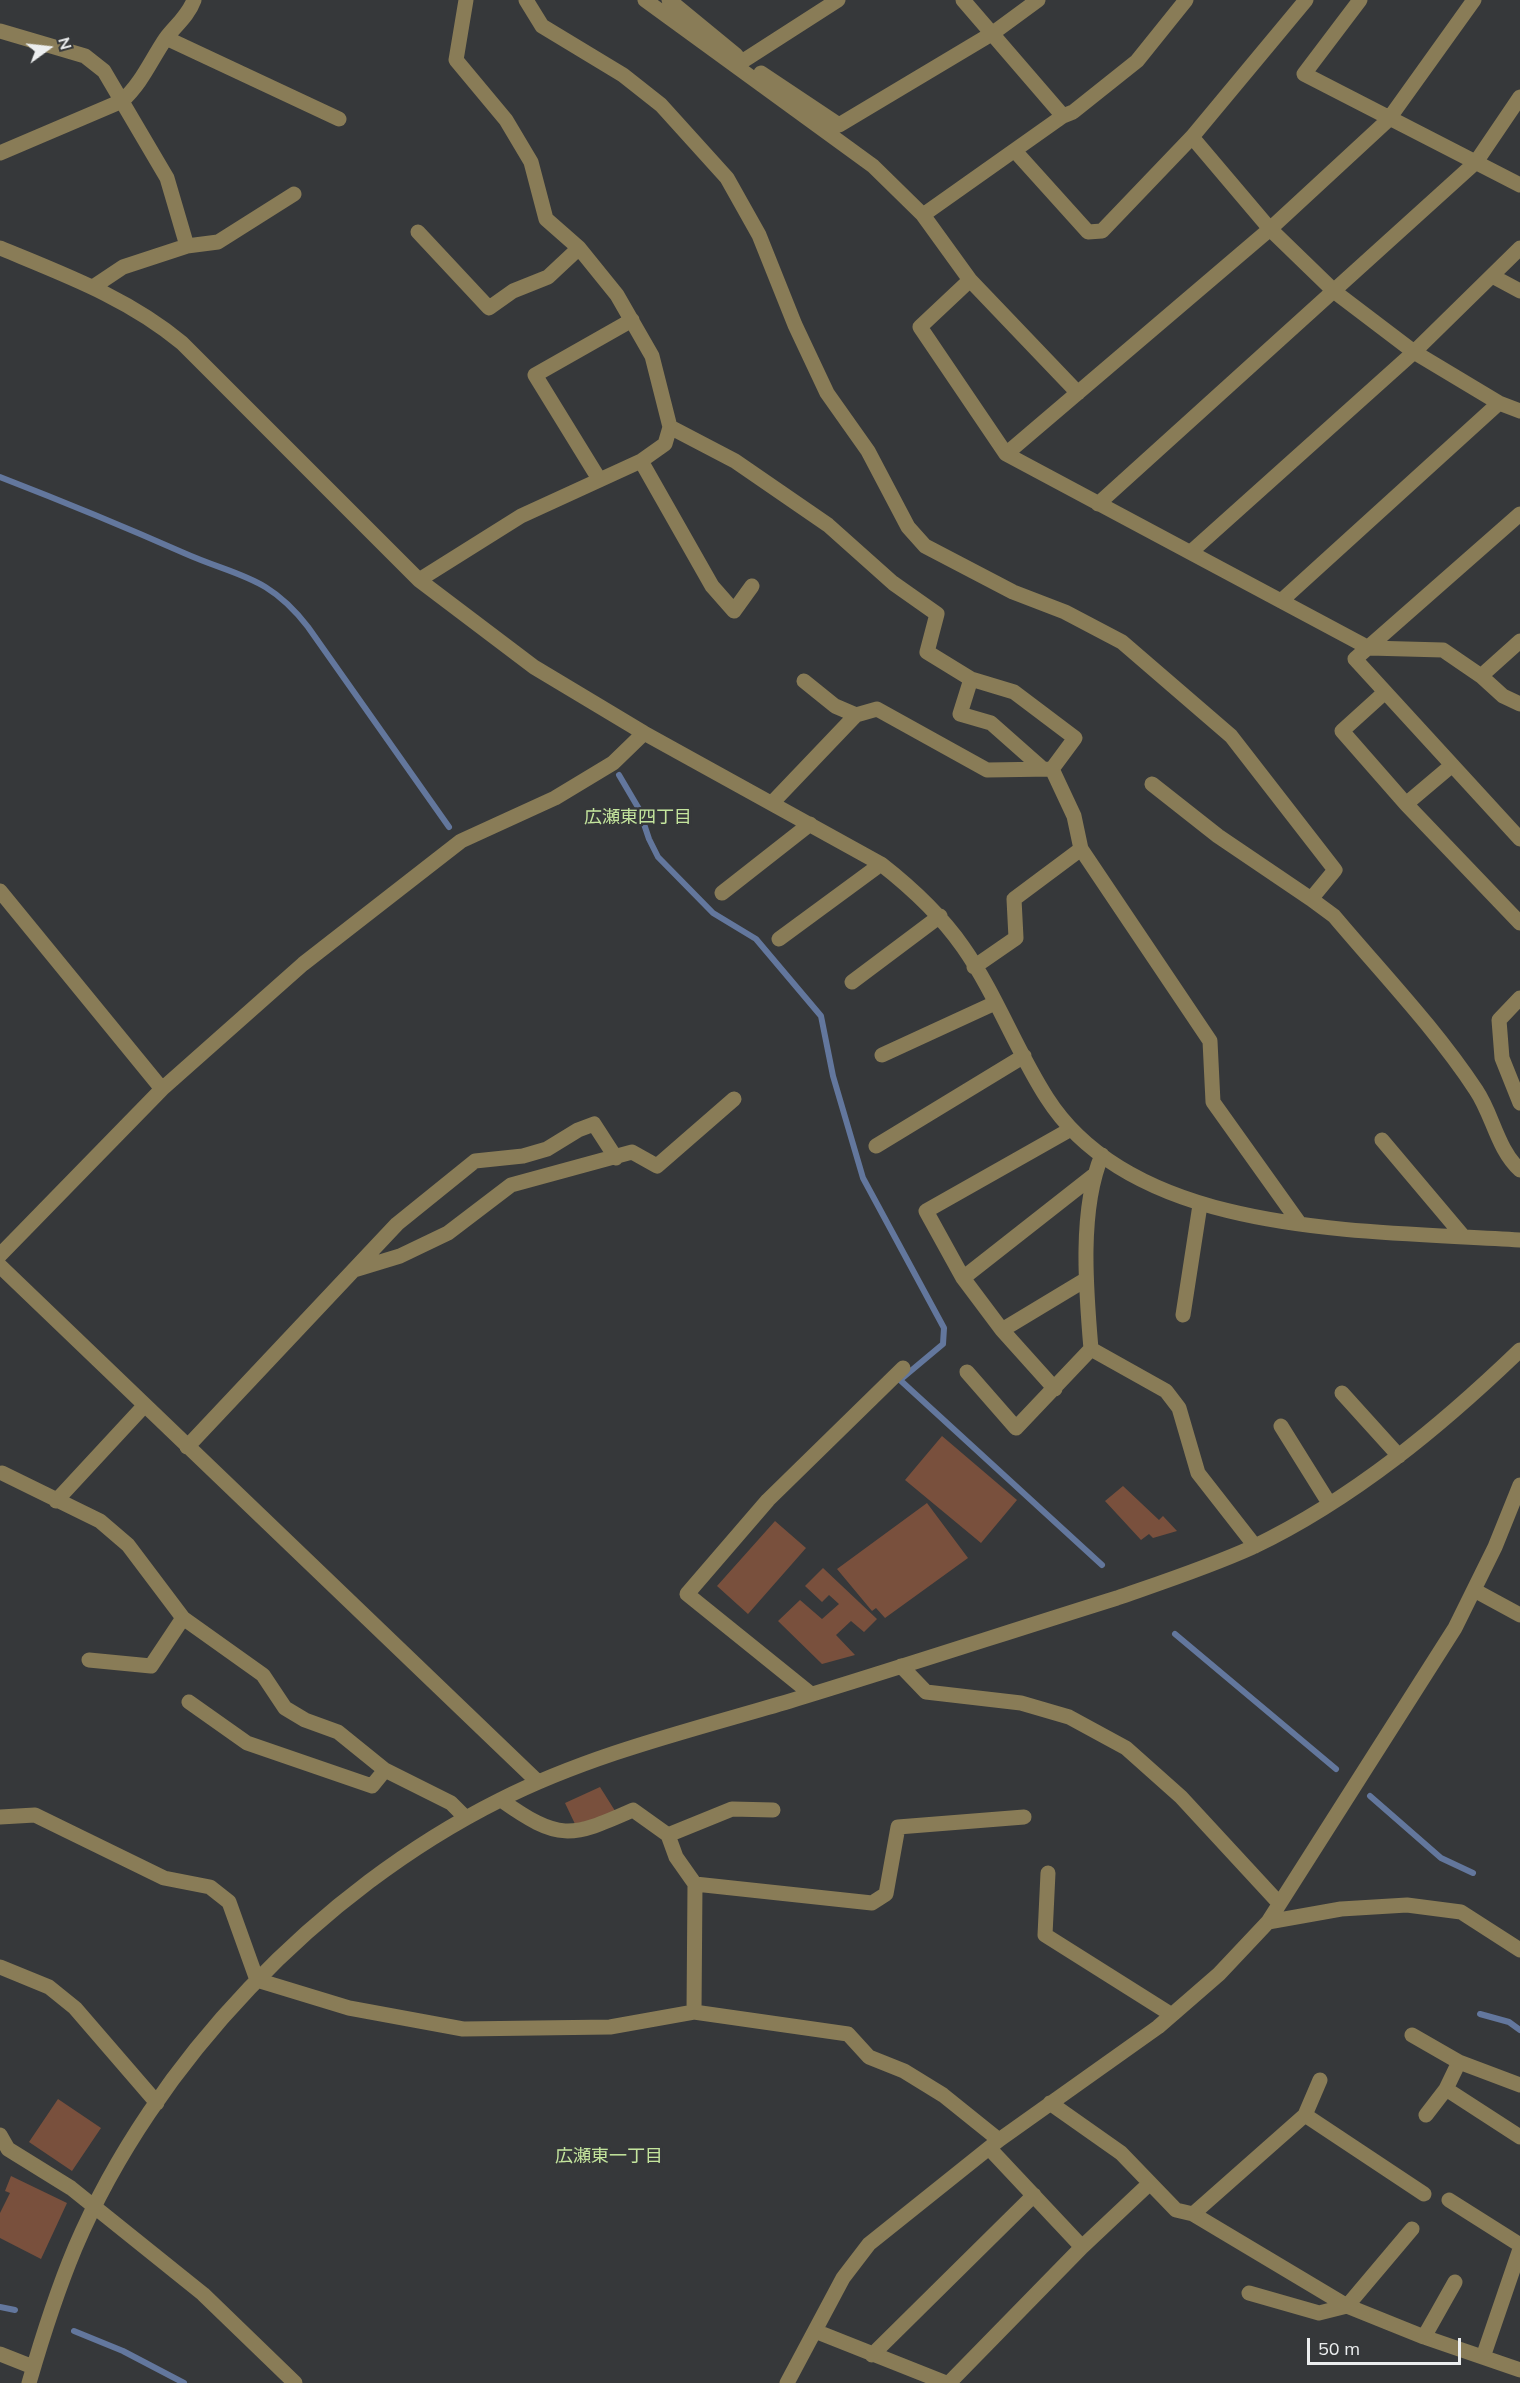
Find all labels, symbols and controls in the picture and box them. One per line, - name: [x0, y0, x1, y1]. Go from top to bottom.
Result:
- north arrow: [18, 18, 78, 78]
- text: N: [54, 35, 77, 52]
- district label: 広瀬東四丁目: [584, 807, 692, 829]
- district label: 広瀬東一丁目: [555, 2146, 663, 2168]
- scale bar: [1310, 2326, 1464, 2364]
- text: 50 m: [1318, 2337, 1360, 2360]

